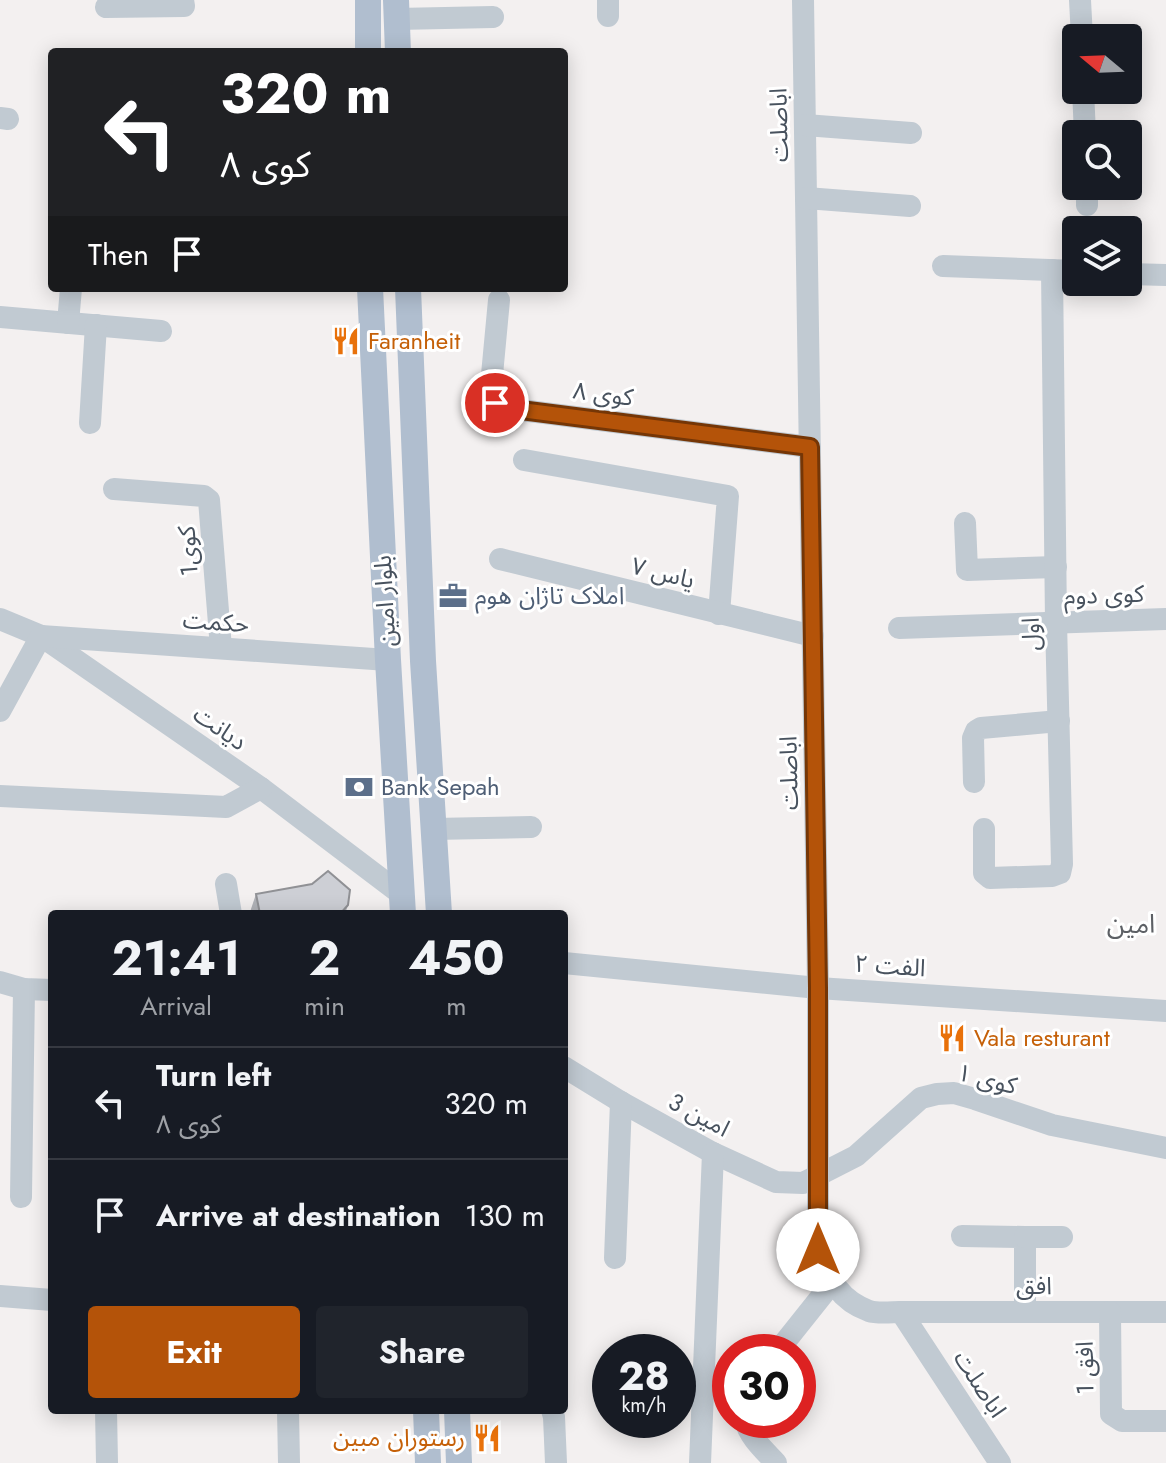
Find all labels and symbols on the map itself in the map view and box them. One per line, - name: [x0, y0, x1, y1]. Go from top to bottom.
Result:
- north arrow: [1062, 24, 1142, 104]
- street label: اباصلت: [760, 88, 797, 162]
- place label: Faranheit: [368, 323, 460, 358]
- restaurant icon: Faranheit: [331, 326, 361, 356]
- pin: [461, 369, 529, 437]
- street label: کوی ۸: [571, 372, 636, 415]
- street label: کوی1: [168, 524, 207, 577]
- street label: یاس ۷: [628, 548, 698, 597]
- street label: بلوار امین: [365, 554, 404, 648]
- street label: کوی دوم: [1063, 576, 1146, 614]
- place label: املاک تاژان هوم: [475, 578, 624, 614]
- office icon: املاک تاژان هوم: [438, 581, 468, 611]
- street label: حکمت: [182, 602, 250, 641]
- street label: اول: [1013, 617, 1048, 651]
- street label: دیانت: [186, 697, 254, 759]
- street label: اباصلت: [770, 736, 807, 810]
- place label: Bank Sepah: [381, 769, 500, 804]
- bank icon: Bank Sepah: [344, 772, 374, 802]
- district label: امین: [1107, 905, 1155, 943]
- street label: الفت ۲: [853, 946, 927, 985]
- place label: Vala resturant: [974, 1020, 1110, 1055]
- restaurant icon: Vala resturant: [937, 1023, 967, 1053]
- street label: کوی ۱: [954, 1054, 1022, 1103]
- street label: امین 3: [662, 1084, 736, 1145]
- position arrow: [776, 1208, 860, 1292]
- street label: افق: [1016, 1268, 1052, 1303]
- speed limit sign: 30: [712, 1334, 816, 1438]
- street label: افق 1: [1067, 1341, 1102, 1395]
- street label: اباصلت: [946, 1343, 1015, 1424]
- place label: رستوران مبین: [333, 1420, 465, 1455]
- restaurant icon: رستوران مبین: [472, 1423, 502, 1453]

